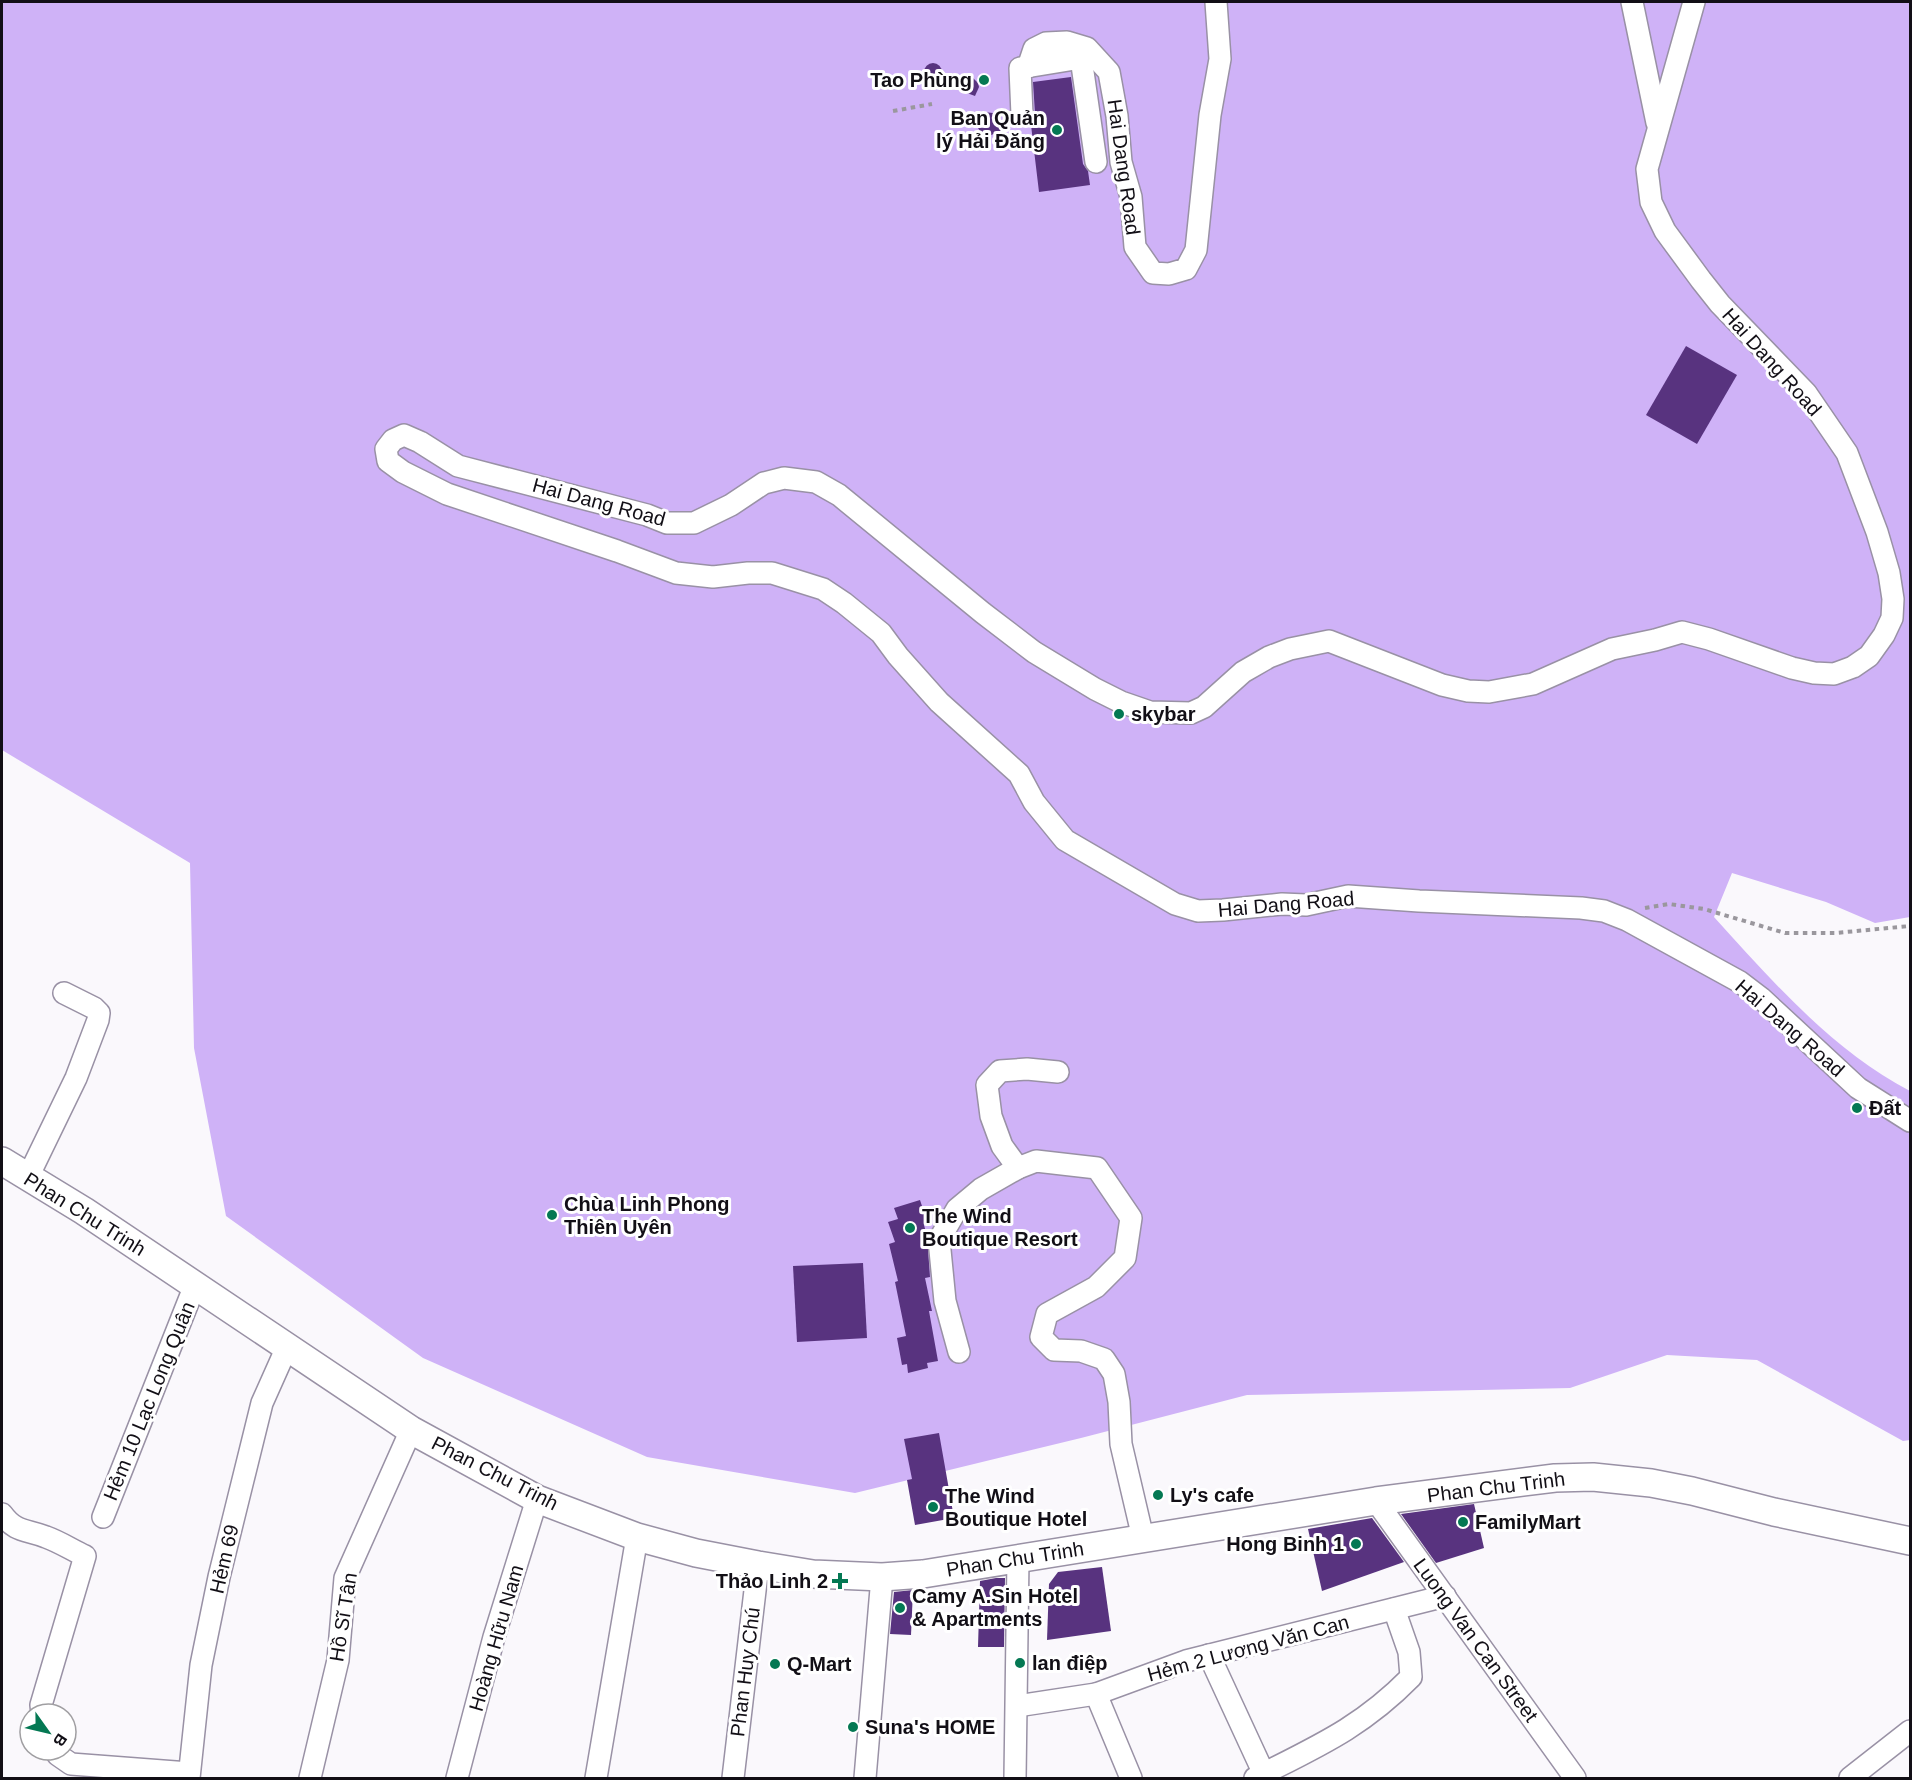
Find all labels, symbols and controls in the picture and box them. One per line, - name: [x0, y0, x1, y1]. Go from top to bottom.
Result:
- place label: Tao Phùng: [870, 69, 972, 91]
- marker: Tao Phùng: [977, 73, 991, 87]
- street label: Hai Dang Road: [1104, 98, 1144, 236]
- place label: Ban Quản lý Hải Đăng: [936, 107, 1045, 152]
- marker: Ban Quản lý Hải Đăng: [1050, 123, 1064, 137]
- street label: Hai Dang Road: [1718, 304, 1826, 420]
- street label: Hai Dang Road: [530, 474, 668, 530]
- place label: skybar: [1131, 703, 1196, 725]
- marker: skybar: [1112, 707, 1126, 721]
- street label: Hai Dang Road: [1217, 887, 1355, 921]
- street label: Hai Dang Road: [1731, 975, 1849, 1081]
- place label: Đất: [1869, 1097, 1902, 1119]
- marker: Đất: [1850, 1101, 1864, 1115]
- street label: Phan Chu Trinh: [20, 1168, 150, 1260]
- place label: Chùa Linh Phong Thiên Uyên: [564, 1193, 730, 1238]
- place label: The Wind Boutique Resort: [922, 1205, 1078, 1250]
- marker: Chùa Linh Phong Thiên Uyên: [545, 1208, 559, 1222]
- marker: The Wind Boutique Resort: [903, 1221, 917, 1235]
- street label: Hẻm 10 Lạc Long Quân: [99, 1298, 199, 1504]
- street label: Phan Chu Trinh: [428, 1432, 562, 1514]
- street label: Phan Chu Trinh: [1426, 1468, 1566, 1506]
- place label: Ly's cafe: [1170, 1484, 1254, 1506]
- place label: The Wind Boutique Hotel: [945, 1485, 1087, 1530]
- marker: Ly's cafe: [1151, 1488, 1165, 1502]
- marker: The Wind Boutique Hotel: [926, 1500, 940, 1514]
- place label: FamilyMart: [1475, 1511, 1581, 1533]
- marker: FamilyMart: [1456, 1515, 1470, 1529]
- street label: Hẻm 69: [205, 1522, 243, 1596]
- place label: Hong Binh 1: [1226, 1533, 1344, 1555]
- street label: Phan Chu Trinh: [945, 1537, 1085, 1581]
- marker: Hong Binh 1: [1349, 1537, 1363, 1551]
- street label: Luong Van Can Street: [1409, 1554, 1543, 1726]
- street label: Hoàng Hữu Nam: [465, 1562, 527, 1714]
- place label: Thảo Linh 2: [716, 1570, 828, 1592]
- street label: Hồ Sĩ Tân: [325, 1571, 361, 1663]
- marker: Thảo Linh 2: [833, 1574, 847, 1588]
- place label: Camy A.Sin Hotel & Apartments: [912, 1585, 1078, 1630]
- marker: Camy A.Sin Hotel & Apartments: [893, 1601, 907, 1615]
- street label: Phan Huy Chú: [726, 1606, 764, 1738]
- street label: Hẻm 2 Lương Văn Can: [1145, 1610, 1351, 1686]
- place label: lan điệp: [1032, 1652, 1108, 1674]
- place label: Q-Mart: [787, 1653, 852, 1675]
- marker: lan điệp: [1013, 1656, 1027, 1670]
- marker: Q-Mart: [768, 1657, 782, 1671]
- north arrow: [18, 1702, 78, 1762]
- place label: Suna's HOME: [865, 1716, 995, 1738]
- marker: Suna's HOME: [846, 1720, 860, 1734]
- text: B: [50, 1731, 70, 1750]

